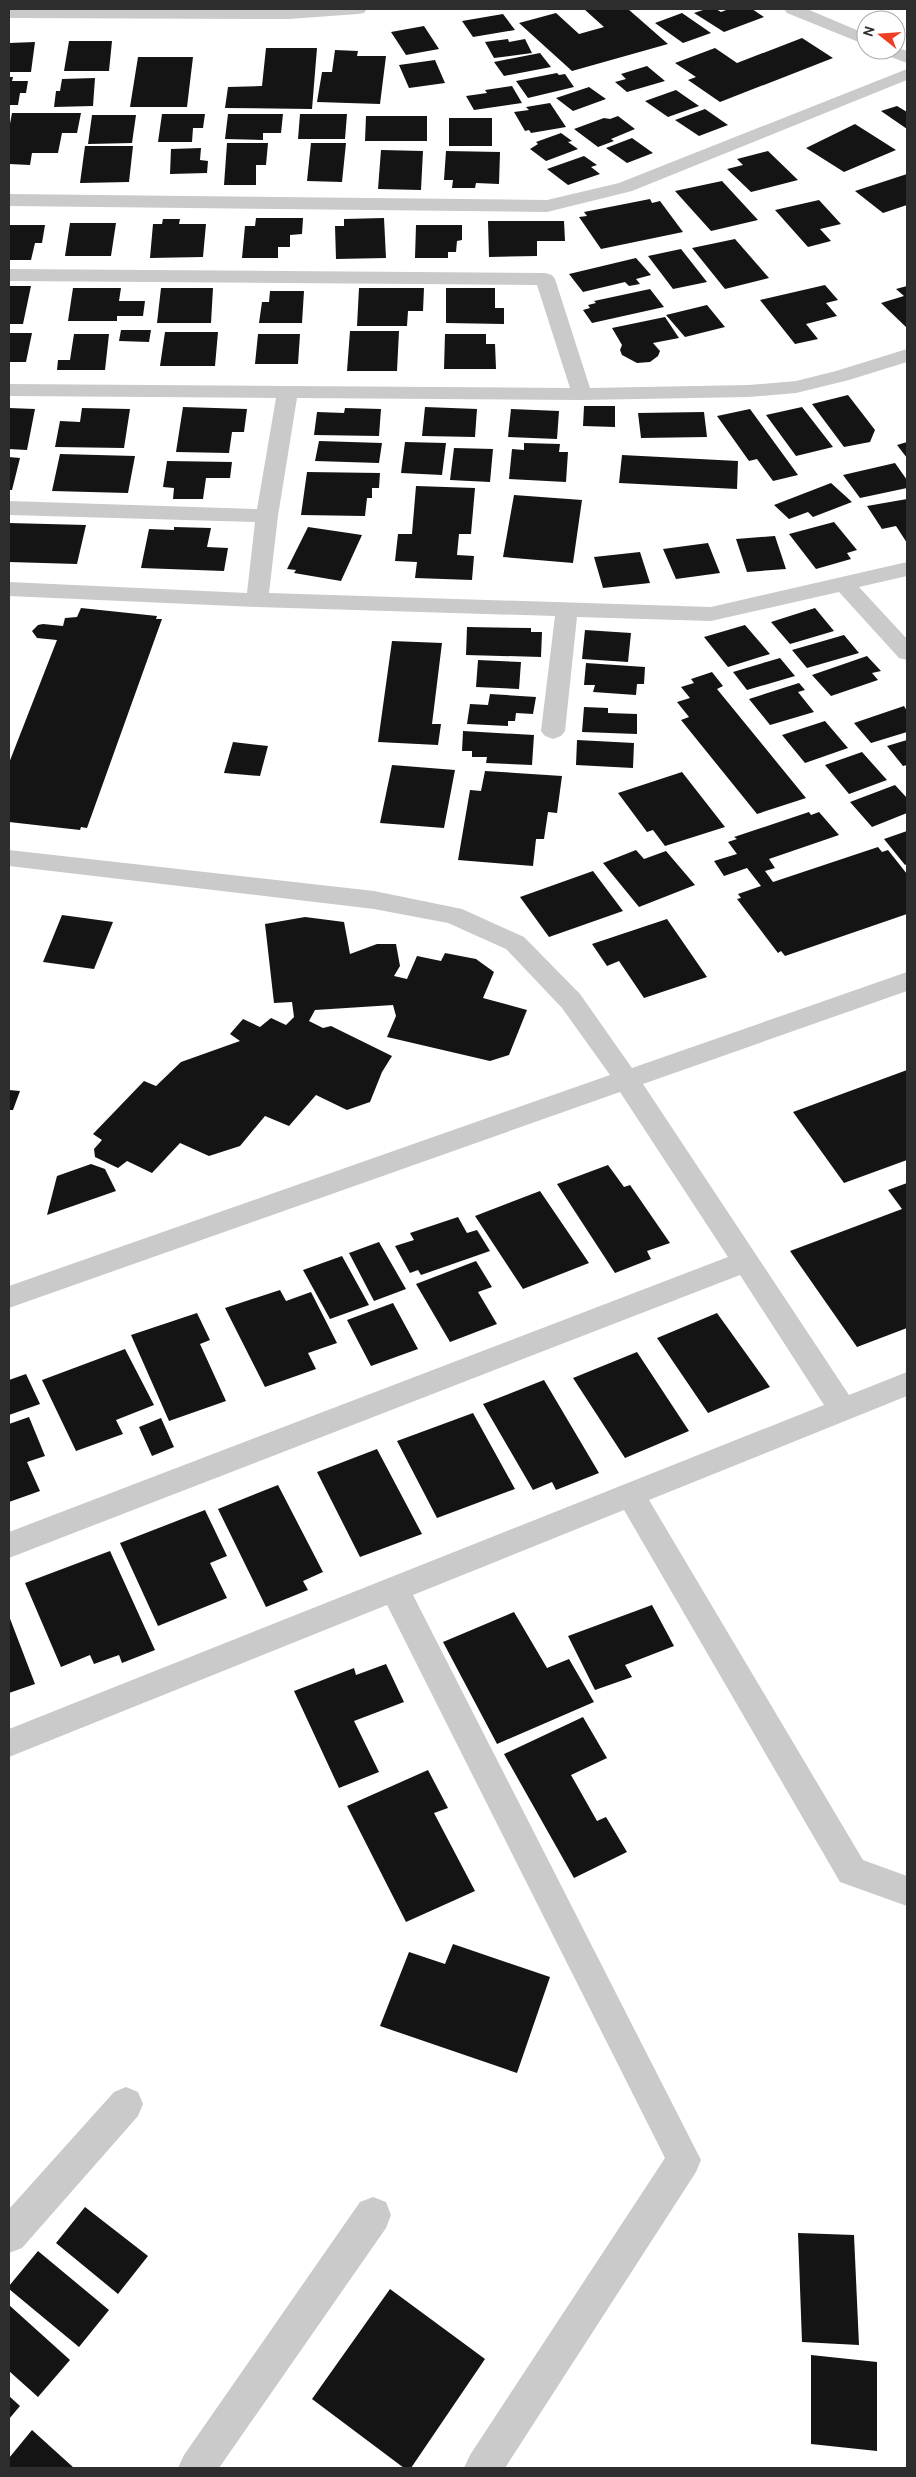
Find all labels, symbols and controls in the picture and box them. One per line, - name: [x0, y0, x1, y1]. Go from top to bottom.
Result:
- north arrow: [856, 10, 906, 60]
- text: N: [859, 24, 879, 39]

